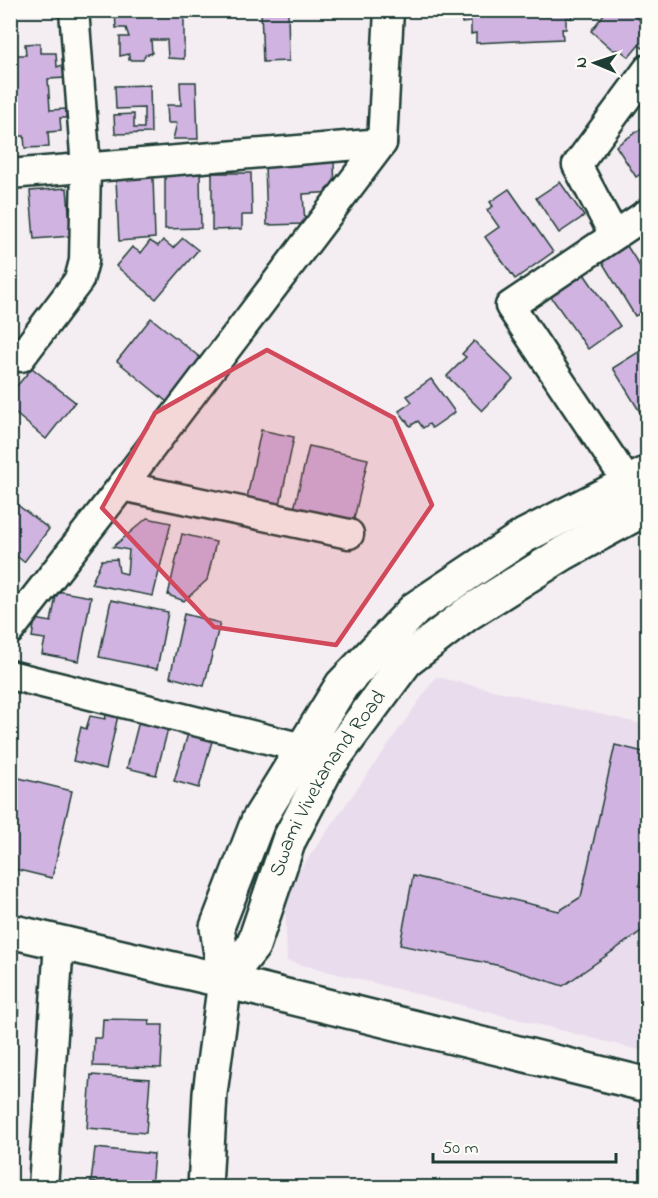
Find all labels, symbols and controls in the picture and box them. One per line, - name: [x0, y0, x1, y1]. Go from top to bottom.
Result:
- north arrow: [565, 33, 625, 93]
- text: N: [570, 57, 594, 68]
- street label: Swami Vivekanand Road: [263, 684, 394, 881]
- scale bar: [433, 1126, 616, 1164]
- text: 50 m: [442, 1136, 479, 1162]

